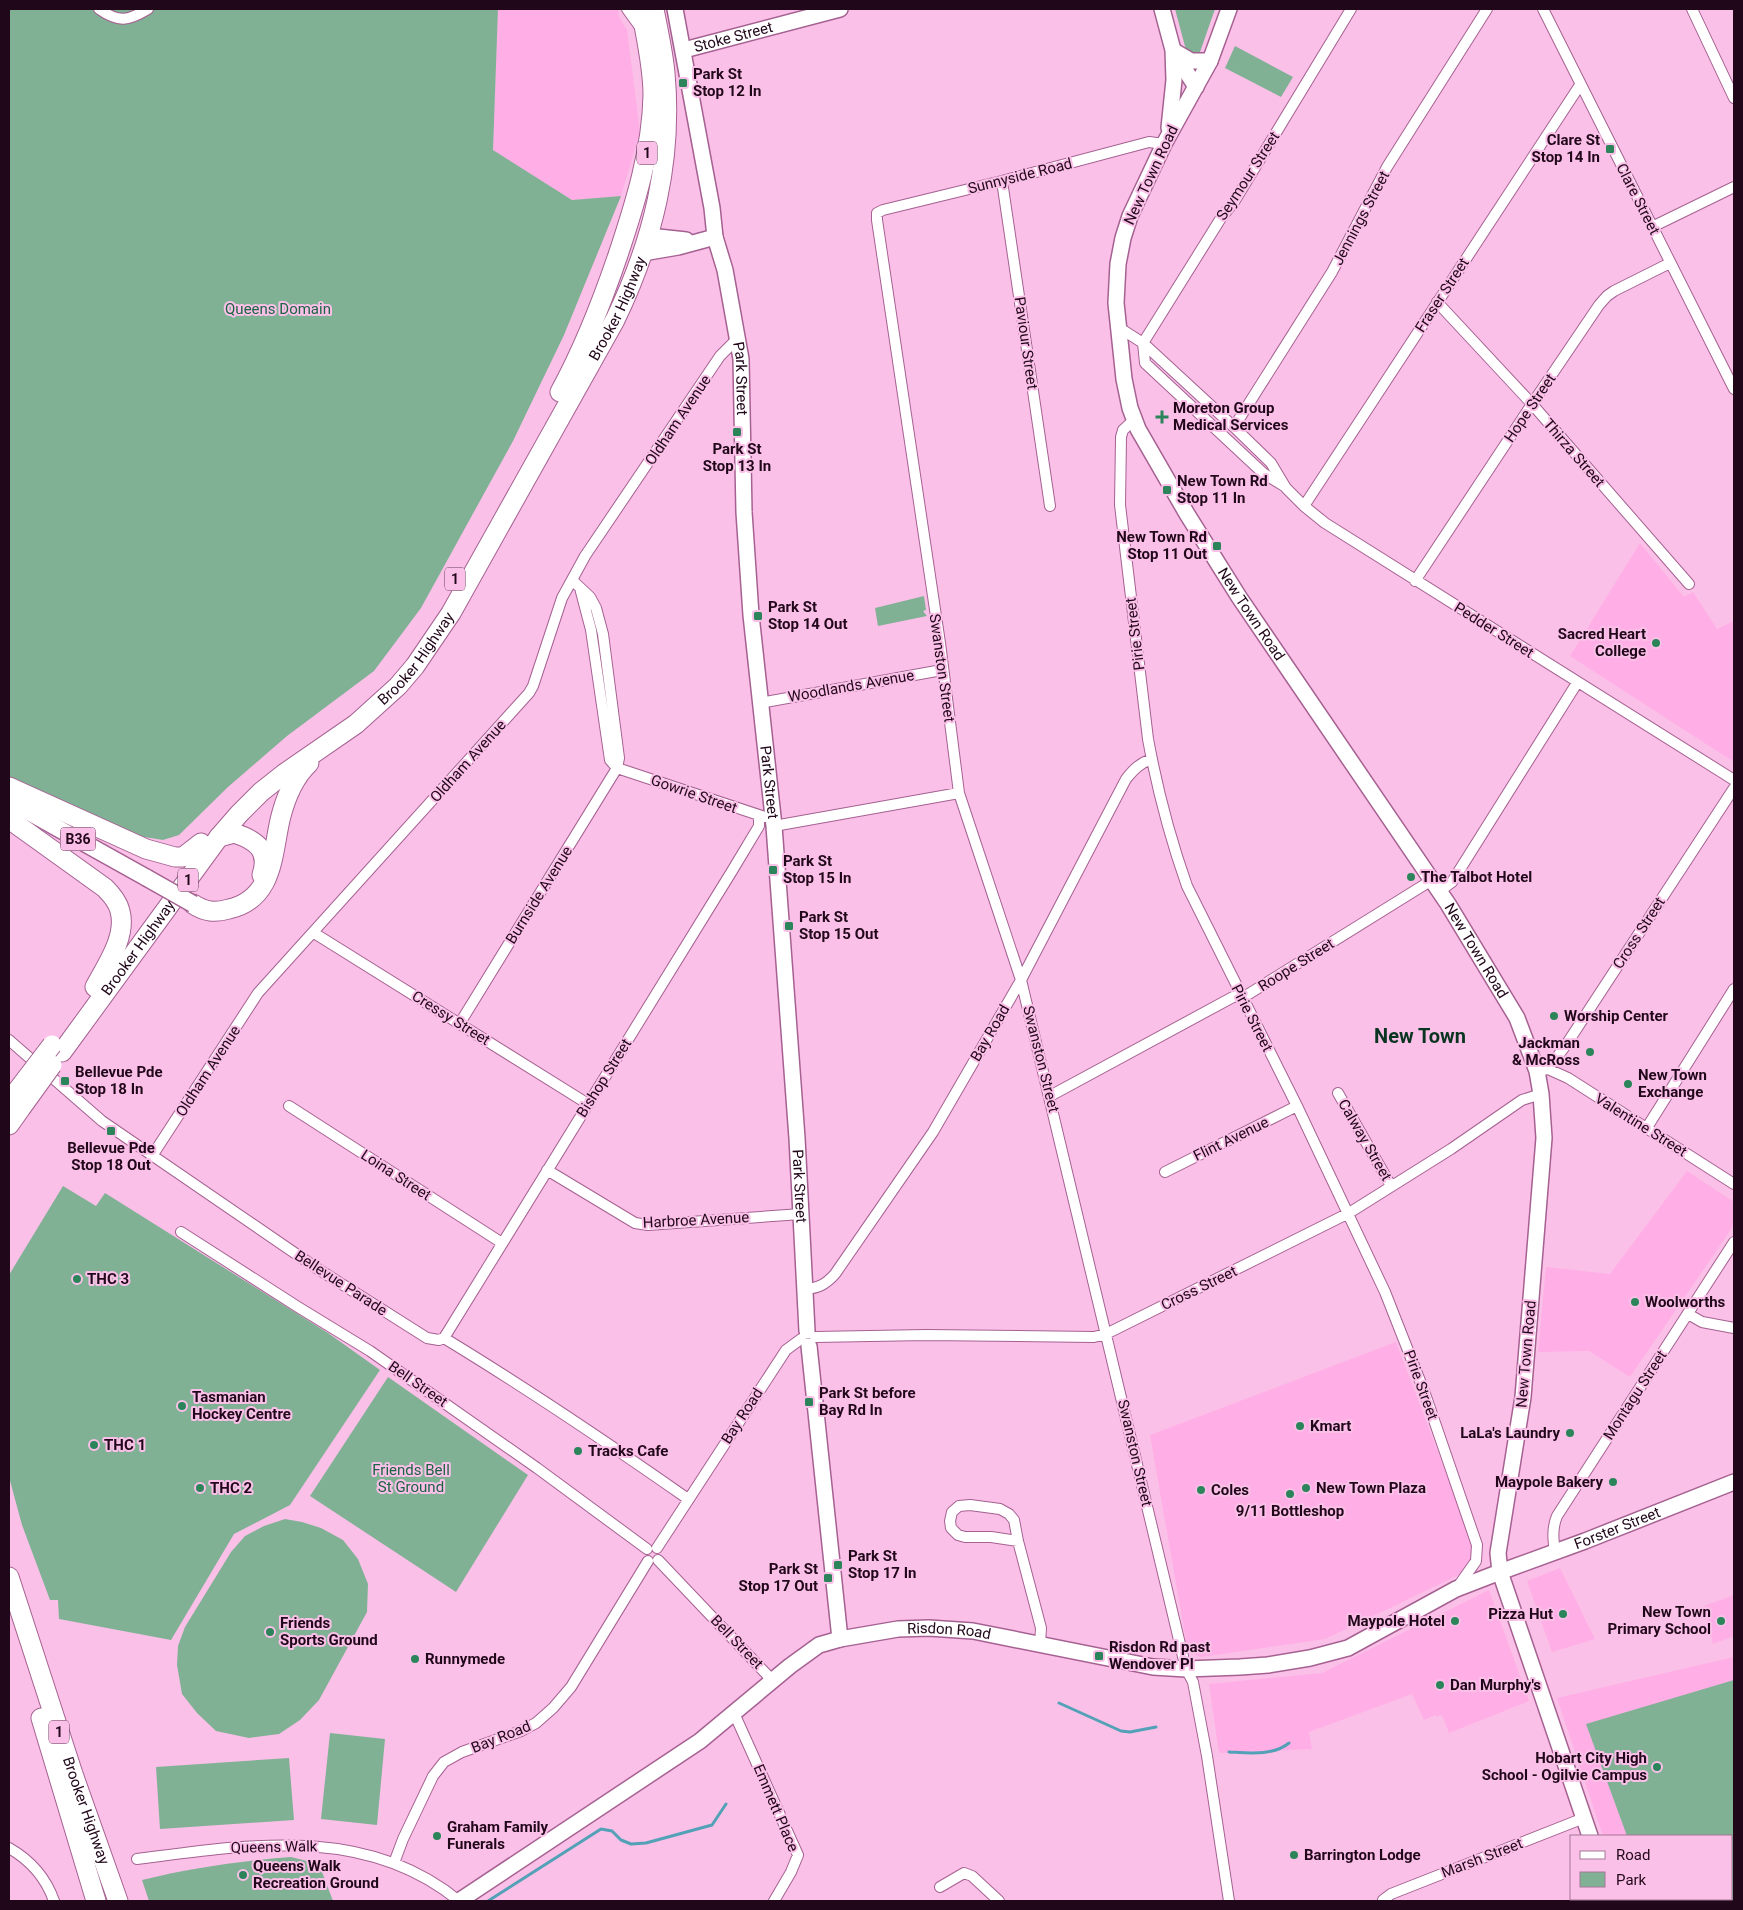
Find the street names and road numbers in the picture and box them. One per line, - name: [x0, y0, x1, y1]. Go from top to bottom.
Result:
- street label: Stoke Street: [692, 18, 775, 56]
- street label: New Town Road: [1120, 122, 1182, 228]
- street label: Seymour Street: [1213, 128, 1283, 224]
- road number: 1: [637, 142, 657, 164]
- street label: Sunnyside Road: [966, 154, 1074, 198]
- street label: Clare Street: [1612, 160, 1664, 238]
- street label: Jennings Street: [1329, 168, 1393, 268]
- street label: Brooker Highway: [585, 254, 650, 364]
- street label: Fraser Street: [1411, 254, 1473, 336]
- street label: Paviour Street: [1011, 295, 1041, 391]
- street label: Park Street: [729, 340, 751, 416]
- street label: Hope Street: [1500, 370, 1560, 446]
- street label: Oldham Avenue: [641, 372, 715, 468]
- street label: Thirza Street: [1539, 415, 1609, 491]
- street label: New Town Road: [1214, 564, 1289, 664]
- road number: 1: [445, 568, 465, 590]
- street label: Pirie Street: [1122, 597, 1148, 671]
- street label: Pedder Street: [1451, 598, 1537, 662]
- street label: Brooker Highway: [374, 609, 458, 709]
- street label: Swanston Street: [925, 613, 959, 723]
- street label: Woodlands Avenue: [787, 666, 915, 706]
- street label: Oldham Avenue: [426, 716, 510, 806]
- street label: Park Street: [756, 745, 782, 820]
- street label: Gowrie Street: [649, 771, 740, 817]
- road number: B36: [60, 828, 96, 851]
- street label: Burnside Avenue: [502, 843, 576, 947]
- road number: 1: [178, 868, 198, 892]
- street label: Cross Street: [1609, 894, 1669, 972]
- street label: Brooker Highway: [97, 897, 179, 999]
- street label: New Town Road: [1441, 900, 1512, 1002]
- street label: Roope Street: [1255, 935, 1337, 995]
- street label: Pirie Street: [1227, 981, 1277, 1055]
- street label: Cressy Street: [409, 987, 493, 1049]
- street label: Bay Road: [967, 1001, 1013, 1065]
- street label: Swanston Street: [1019, 1004, 1063, 1114]
- street label: Oldham Avenue: [172, 1022, 244, 1120]
- street label: Bishop Street: [573, 1035, 635, 1121]
- street label: Valentine Street: [1592, 1089, 1691, 1161]
- street label: Calway Street: [1334, 1096, 1396, 1184]
- street label: Flint Avenue: [1190, 1113, 1272, 1165]
- street label: Loina Street: [358, 1146, 435, 1204]
- street label: Park Street: [789, 1149, 810, 1223]
- street label: Harbroe Avenue: [642, 1208, 750, 1232]
- street label: Bellevue Parade: [291, 1246, 391, 1320]
- street label: Cross Street: [1158, 1262, 1240, 1314]
- street label: New Town Road: [1512, 1300, 1540, 1408]
- street label: Montagu Street: [1599, 1347, 1671, 1443]
- street label: Pirie Street: [1400, 1348, 1442, 1423]
- street label: Bell Street: [385, 1357, 451, 1411]
- street label: Bay Road: [717, 1385, 767, 1447]
- street label: Swanston Street: [1114, 1398, 1156, 1508]
- street label: Forster Street: [1572, 1503, 1663, 1553]
- street label: Bell Street: [707, 1611, 767, 1673]
- street label: Risdon Road: [907, 1619, 992, 1643]
- street label: Bay Road: [469, 1717, 533, 1757]
- road number: 1: [49, 1720, 69, 1744]
- street label: Brooker Highway: [59, 1754, 113, 1867]
- street label: Emmett Place: [749, 1761, 803, 1855]
- street label: Marsh Street: [1439, 1834, 1525, 1882]
- street label: Queens Walk: [230, 1837, 318, 1857]

